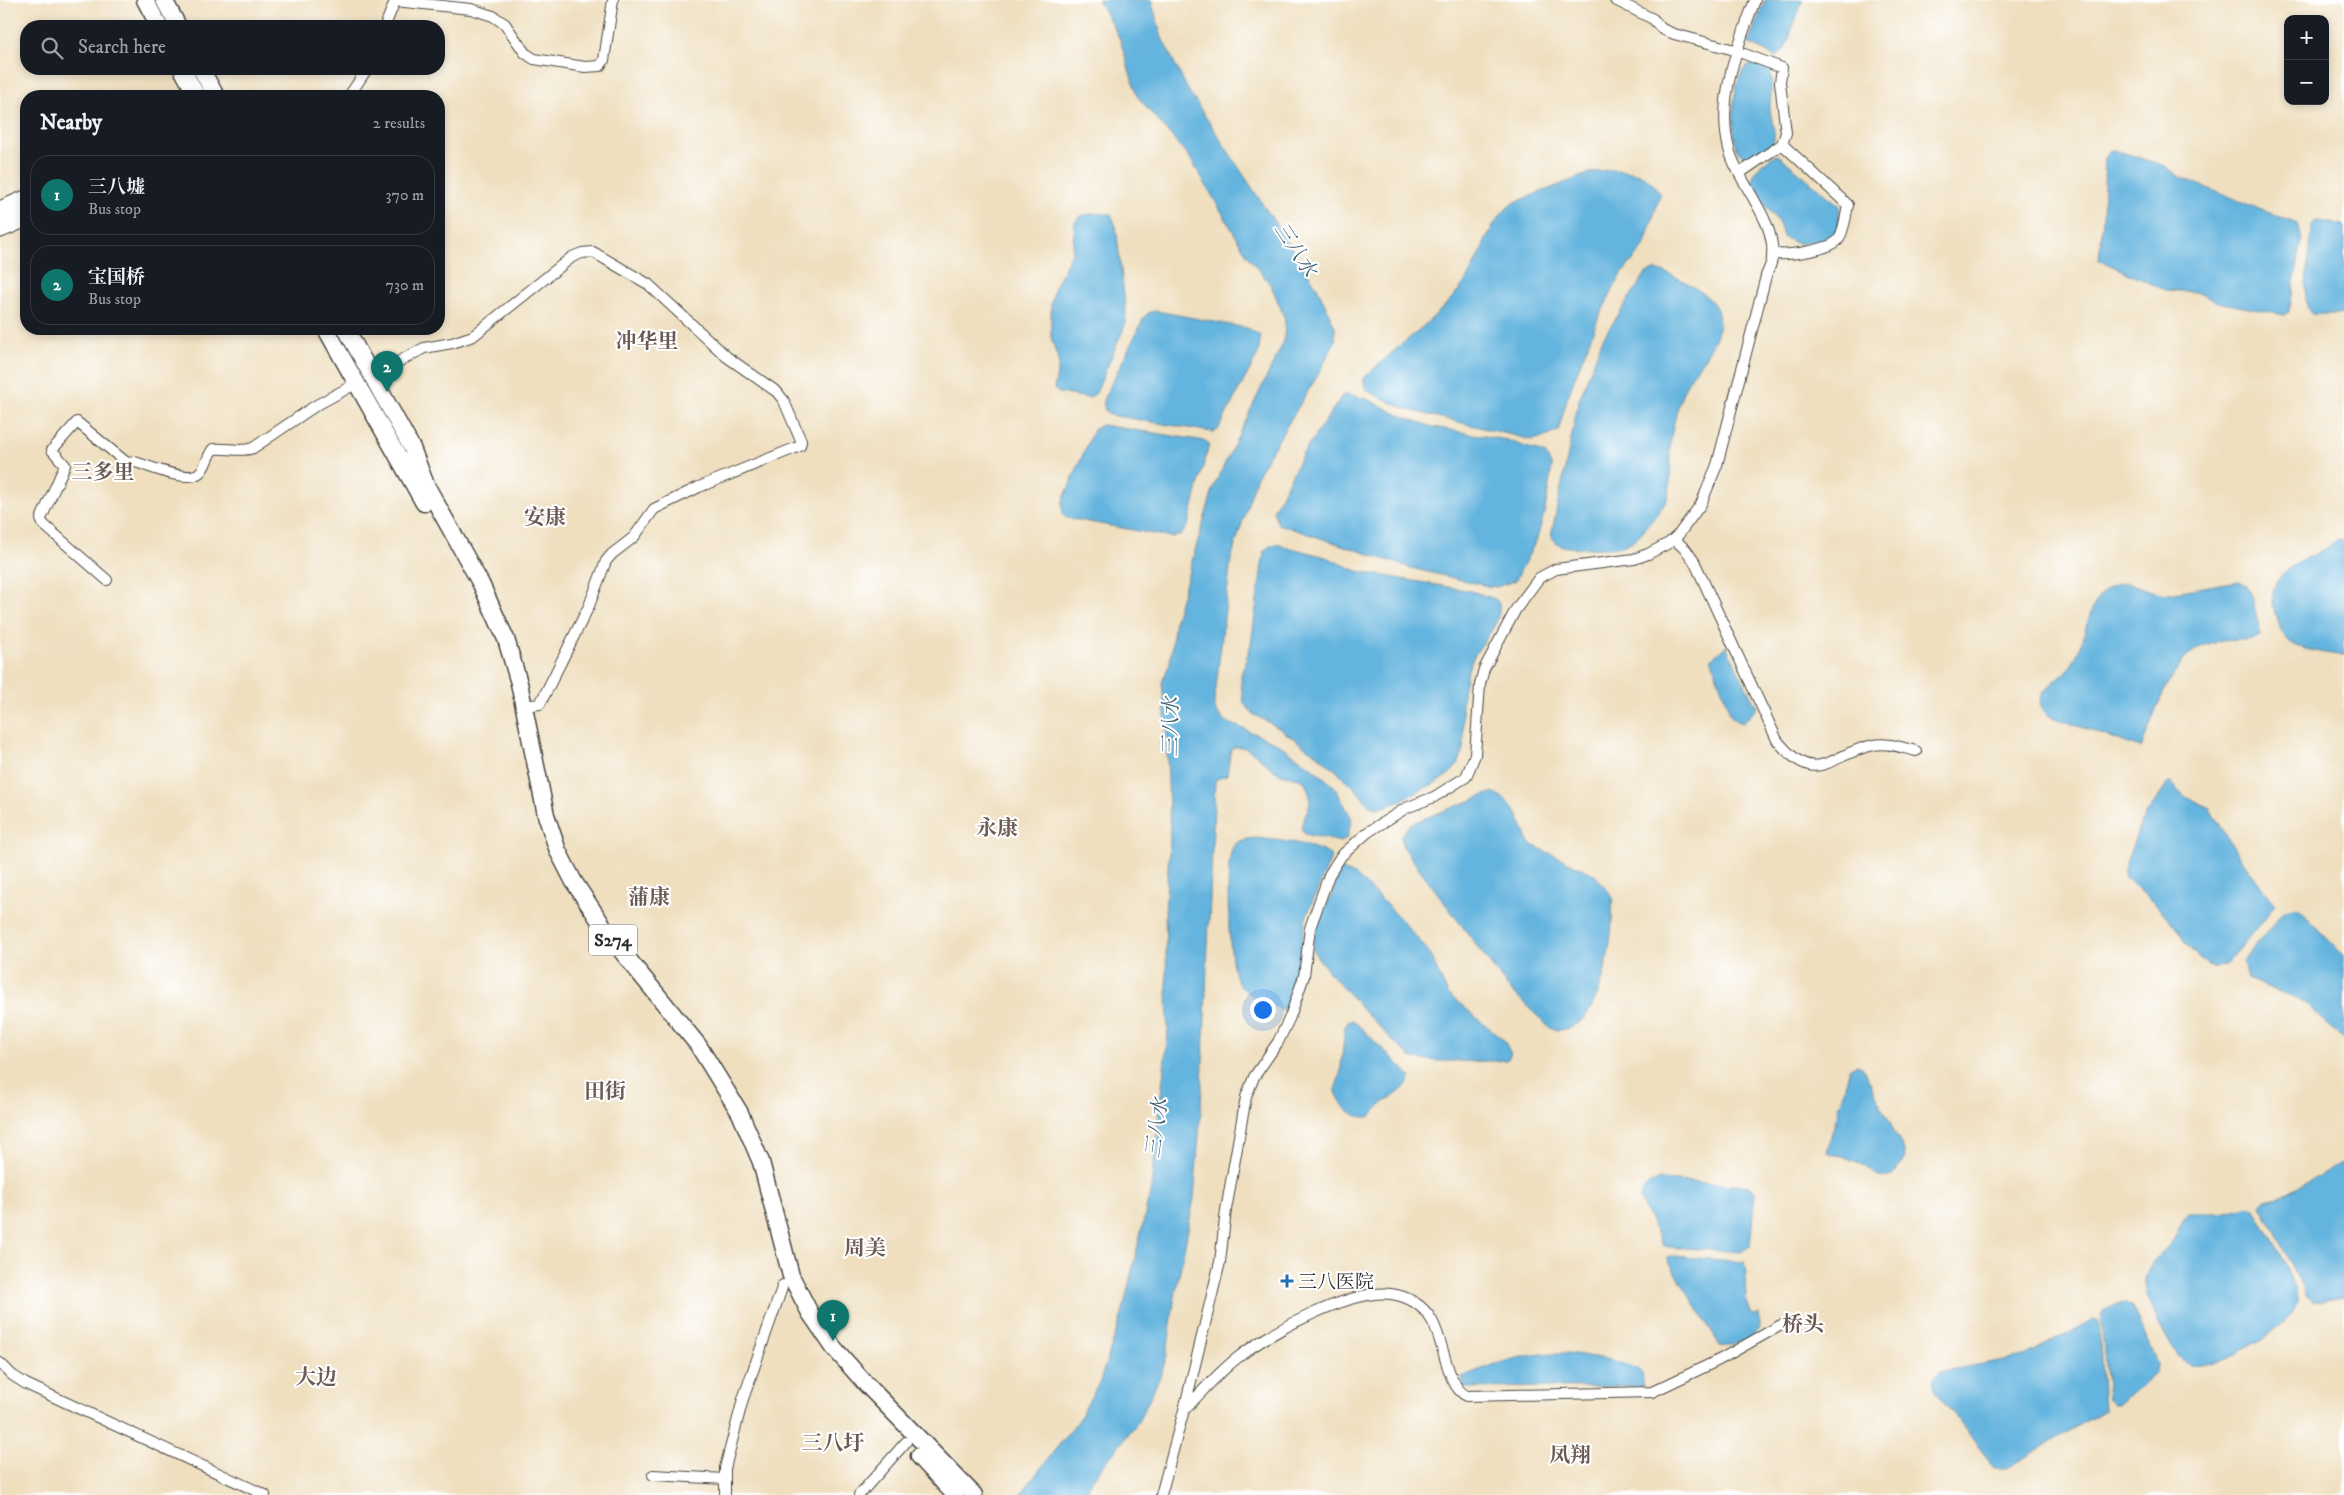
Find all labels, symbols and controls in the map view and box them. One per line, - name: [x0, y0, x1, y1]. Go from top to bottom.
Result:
- map controls: [2284, 15, 2329, 105]
- button: +: [2284, 15, 2329, 60]
- search box: [20, 20, 445, 75]
- icon: search: [38, 34, 66, 62]
- text: Search here: [78, 36, 166, 59]
- button: −: [2284, 60, 2329, 105]
- text: Nearby: [40, 110, 102, 136]
- text: 2 results: [373, 113, 425, 133]
- text: 三八墟: [88, 176, 145, 199]
- text: 1: [54, 185, 60, 205]
- text: 370 m: [386, 185, 424, 205]
- text: Bus stop: [88, 199, 141, 219]
- water label: 三八水: [1268, 218, 1323, 283]
- text: 宝国桥: [88, 266, 145, 289]
- text: 2: [53, 275, 61, 295]
- text: 730 m: [386, 275, 424, 295]
- text: Bus stop: [88, 289, 141, 309]
- district label: 冲华里: [616, 329, 679, 355]
- pin: 2: [371, 351, 403, 392]
- district label: 三多里: [72, 460, 135, 486]
- district label: 安康: [524, 505, 566, 531]
- water label: 三八水: [1158, 695, 1185, 757]
- district label: 永康: [976, 816, 1018, 842]
- district label: 蒲康: [628, 885, 670, 911]
- road number: S274: [589, 924, 637, 956]
- your location: [1250, 997, 1276, 1023]
- district label: 田街: [584, 1079, 626, 1105]
- water label: 三八水: [1141, 1095, 1174, 1160]
- district label: 周美: [844, 1236, 886, 1262]
- place label: 三八医院: [1298, 1271, 1374, 1294]
- marker: 三八医院: [1280, 1274, 1294, 1288]
- pin: 1: [817, 1300, 849, 1341]
- district label: 桥头: [1782, 1312, 1824, 1338]
- district label: 大边: [295, 1365, 337, 1391]
- district label: 三八圩: [802, 1431, 865, 1457]
- district label: 凤翔: [1549, 1443, 1591, 1469]

